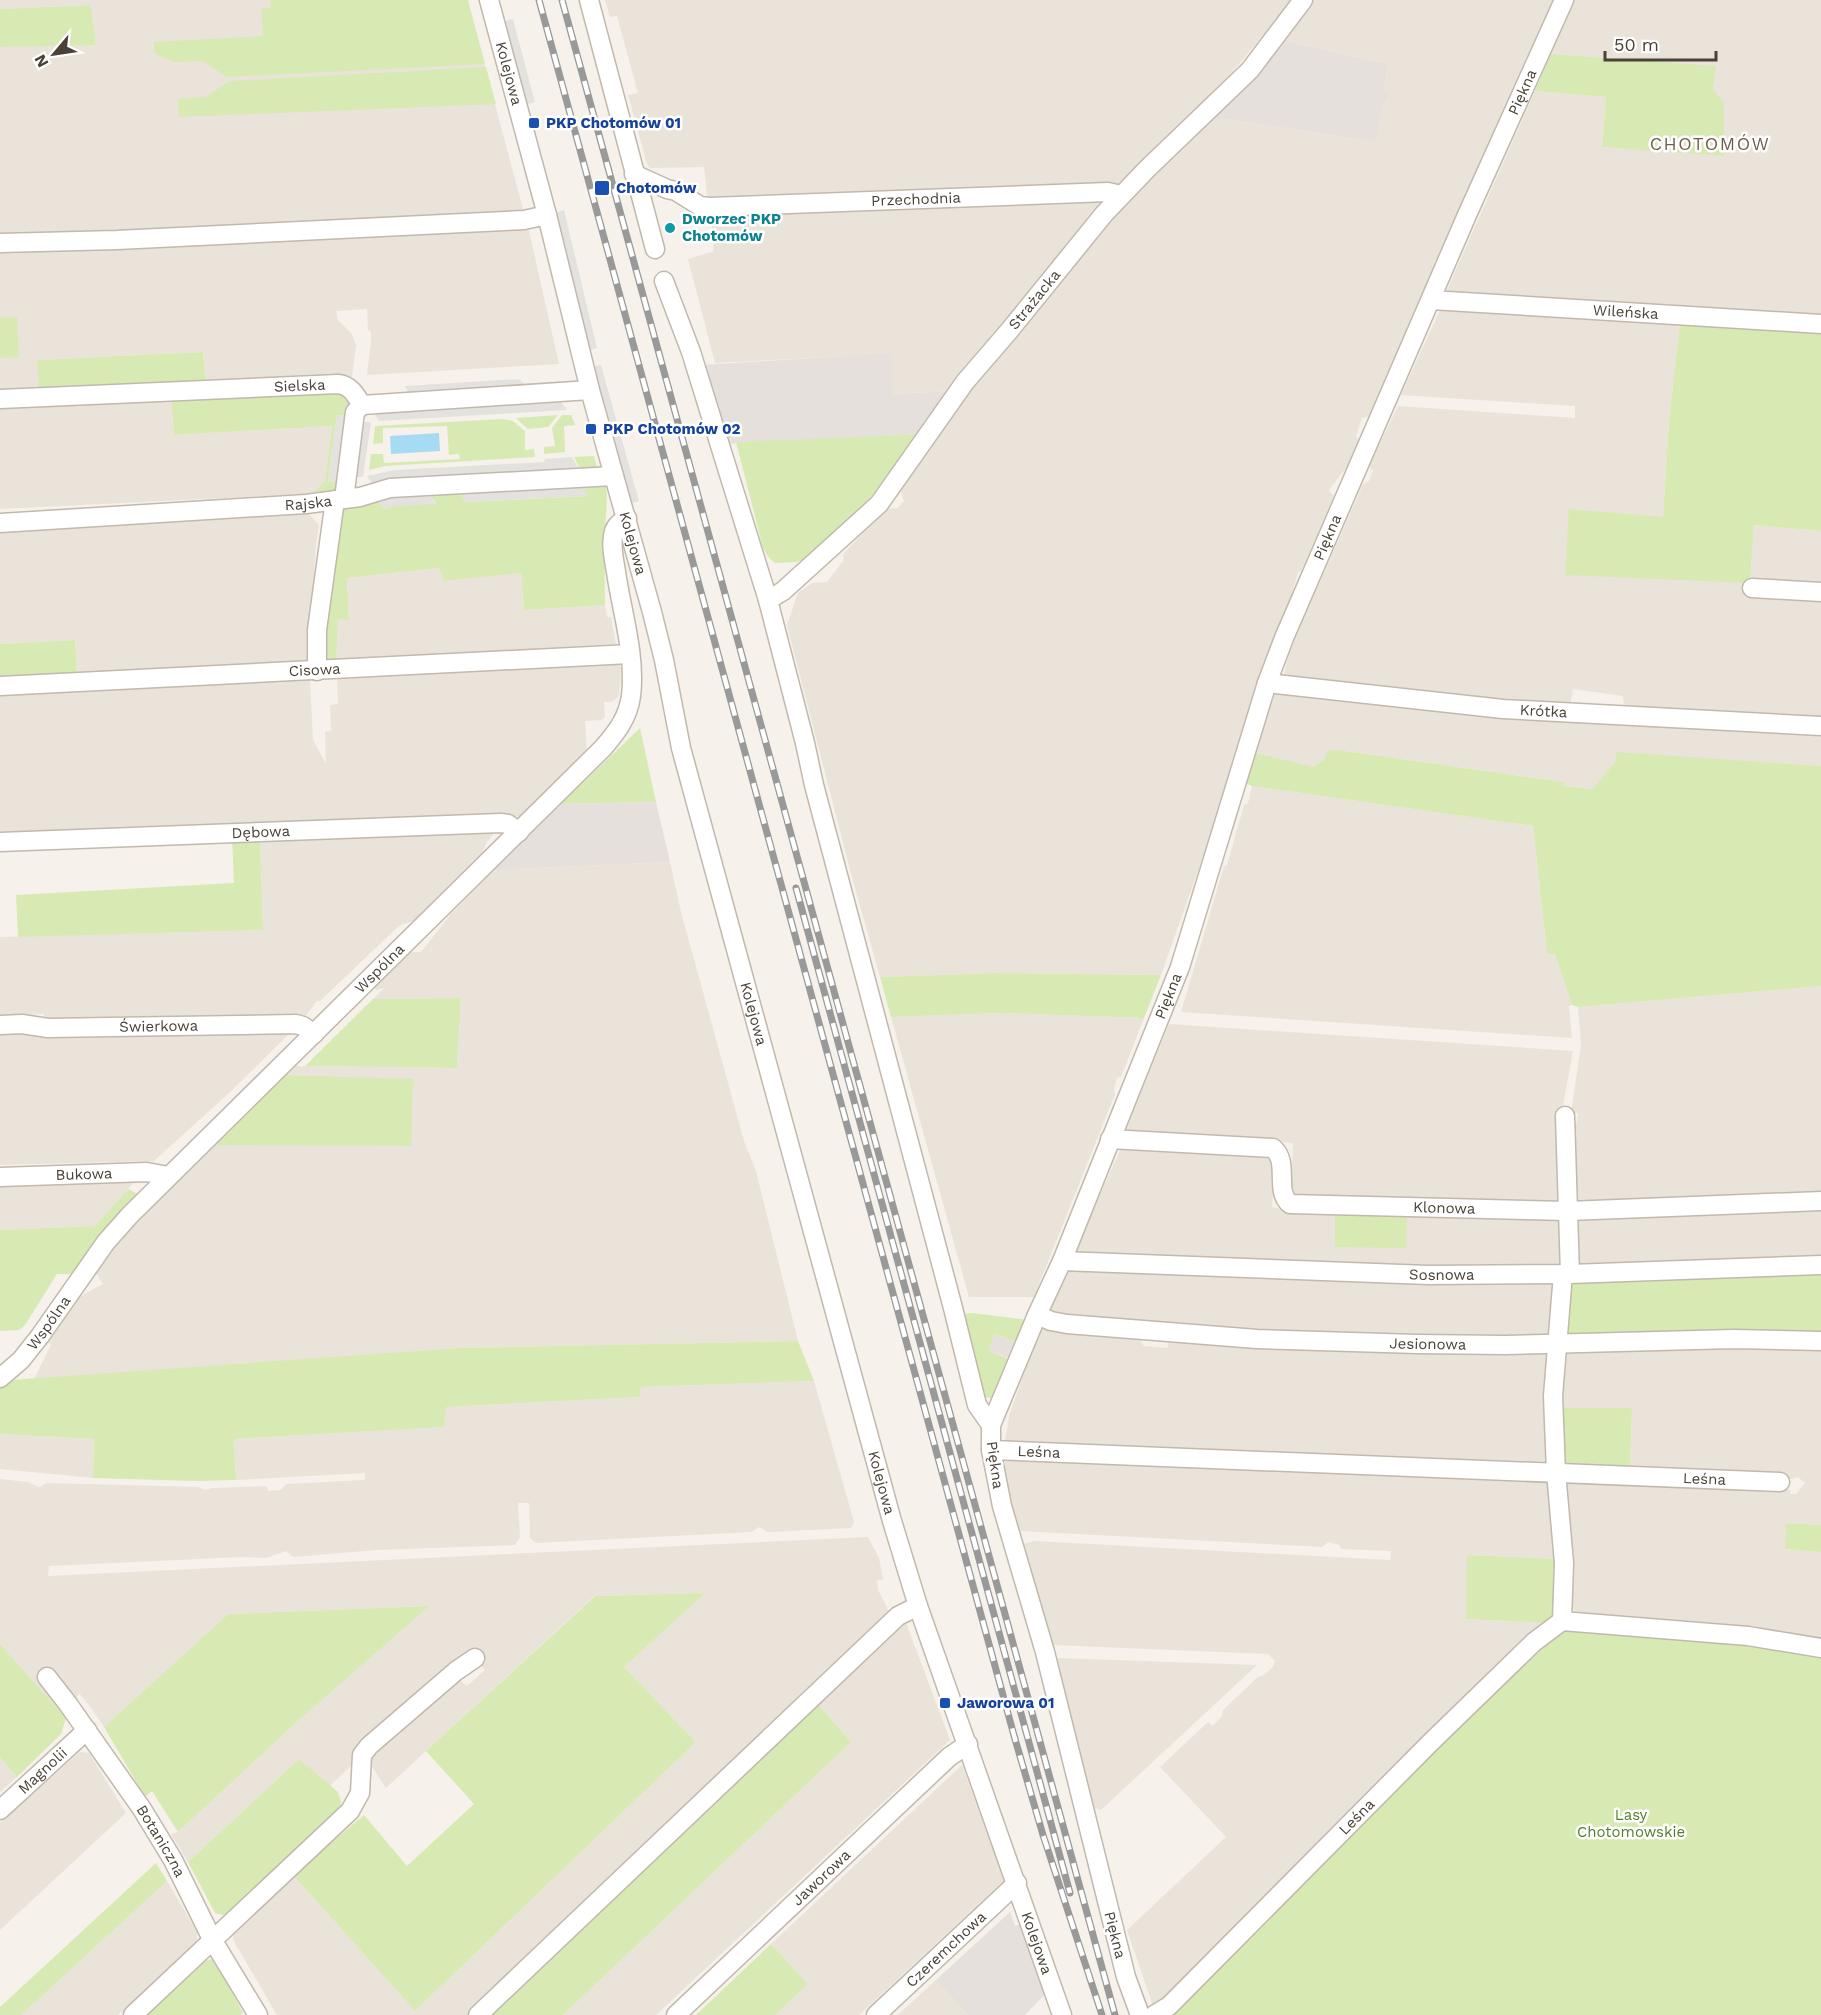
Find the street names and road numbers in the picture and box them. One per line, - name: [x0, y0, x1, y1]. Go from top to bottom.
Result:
- street label: Kolejowa: [492, 40, 526, 108]
- street label: Piękna: [1504, 66, 1541, 118]
- street label: Przechodnia: [871, 189, 962, 210]
- street label: Strażacka: [1005, 266, 1064, 333]
- street label: Wileńska: [1592, 301, 1659, 323]
- street label: Sielska: [274, 376, 326, 396]
- street label: Rajska: [284, 492, 333, 514]
- street label: Kolejowa: [615, 509, 650, 578]
- street label: Piękna: [1310, 511, 1346, 563]
- street label: Cisowa: [288, 660, 341, 680]
- street label: Krótka: [1519, 701, 1568, 721]
- street label: Dębowa: [231, 822, 291, 842]
- street label: Wspólna: [351, 940, 409, 997]
- street label: Piękna: [1151, 970, 1186, 1022]
- street label: Kolejowa: [736, 980, 771, 1048]
- street label: Świerkowa: [119, 1017, 199, 1036]
- street label: Bukowa: [55, 1164, 113, 1184]
- street label: Klonowa: [1413, 1198, 1476, 1218]
- street label: Sosnowa: [1409, 1265, 1475, 1284]
- street label: Wspólna: [23, 1292, 75, 1354]
- street label: Jesionowa: [1389, 1334, 1467, 1354]
- street label: Piękna: [983, 1440, 1007, 1491]
- street label: Leśna: [1017, 1442, 1061, 1462]
- street label: Kolejowa: [864, 1449, 899, 1517]
- street label: Leśna: [1683, 1469, 1727, 1489]
- street label: Magnolii: [14, 1744, 71, 1798]
- street label: Leśna: [1335, 1795, 1379, 1838]
- street label: Botaniczna: [133, 1802, 189, 1881]
- street label: Jaworowa: [788, 1846, 855, 1909]
- street label: Czeremchowa: [902, 1907, 990, 1991]
- street label: Kolejowa: [1017, 1909, 1056, 1977]
- street label: Piękna: [1100, 1909, 1130, 1961]

